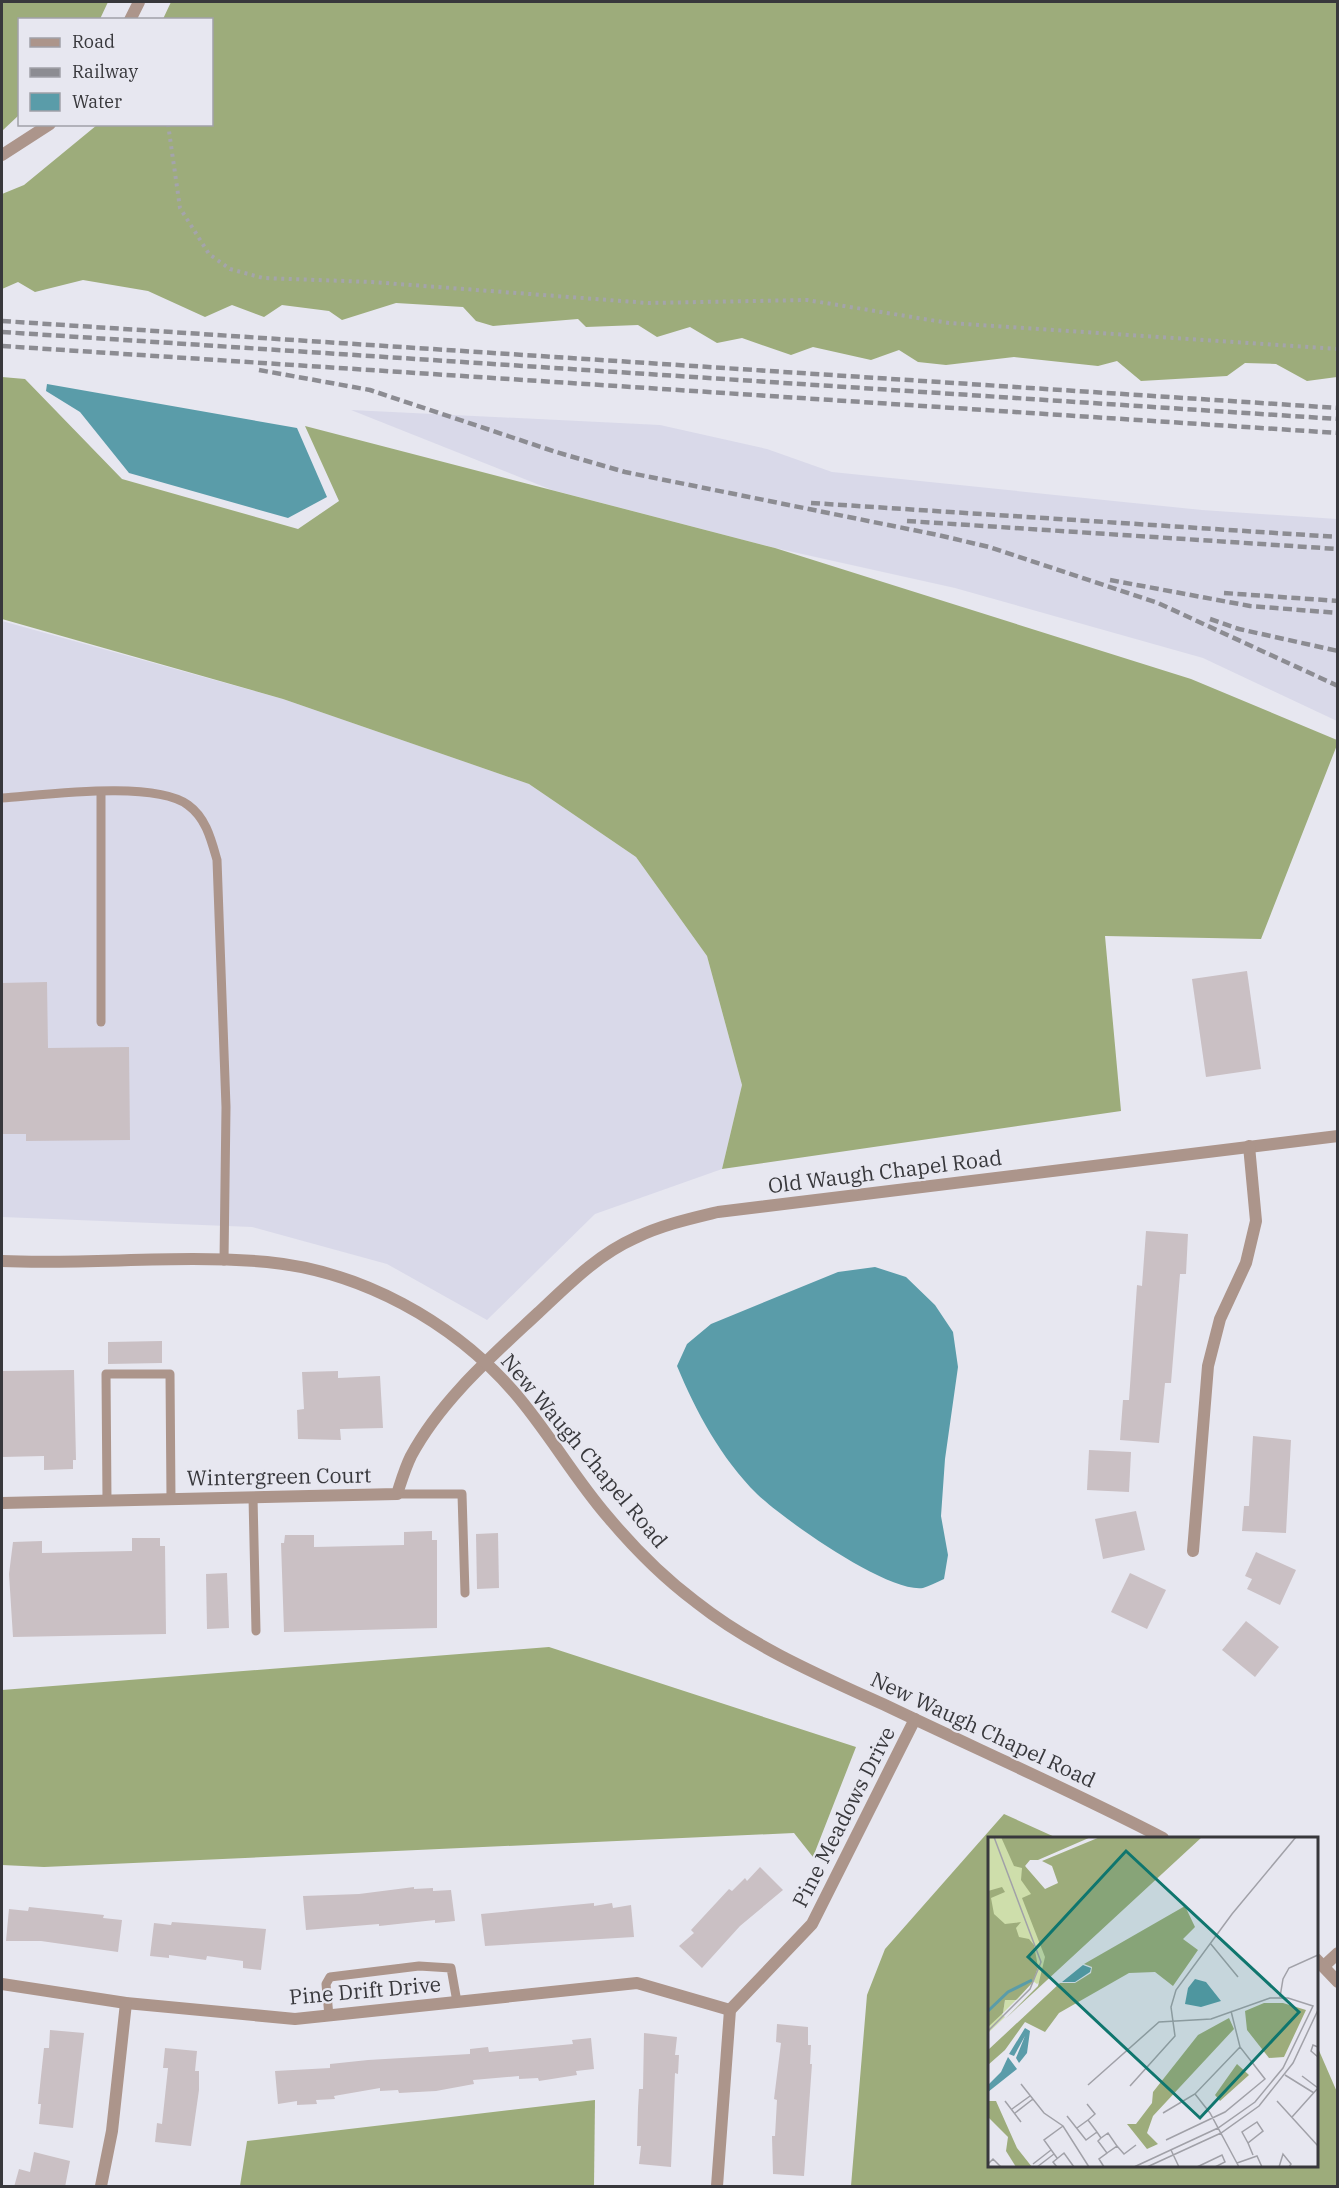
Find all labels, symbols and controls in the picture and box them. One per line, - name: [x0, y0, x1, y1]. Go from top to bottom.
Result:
- legend: [18, 18, 213, 126]
- text: Road: [72, 30, 115, 53]
- text: Railway: [72, 60, 138, 83]
- text: Water: [72, 90, 122, 113]
- street label: Old Waugh Chapel Road: [766, 1143, 1004, 1199]
- street label: New Waugh Chapel Road: [495, 1347, 674, 1553]
- street label: Wintergreen Court: [186, 1460, 372, 1492]
- street label: New Waugh Chapel Road: [866, 1665, 1101, 1794]
- street label: Pine Meadows Drive: [785, 1721, 901, 1912]
- inset map: [988, 1837, 1318, 2167]
- street label: Pine Drift Drive: [288, 1969, 442, 2011]

